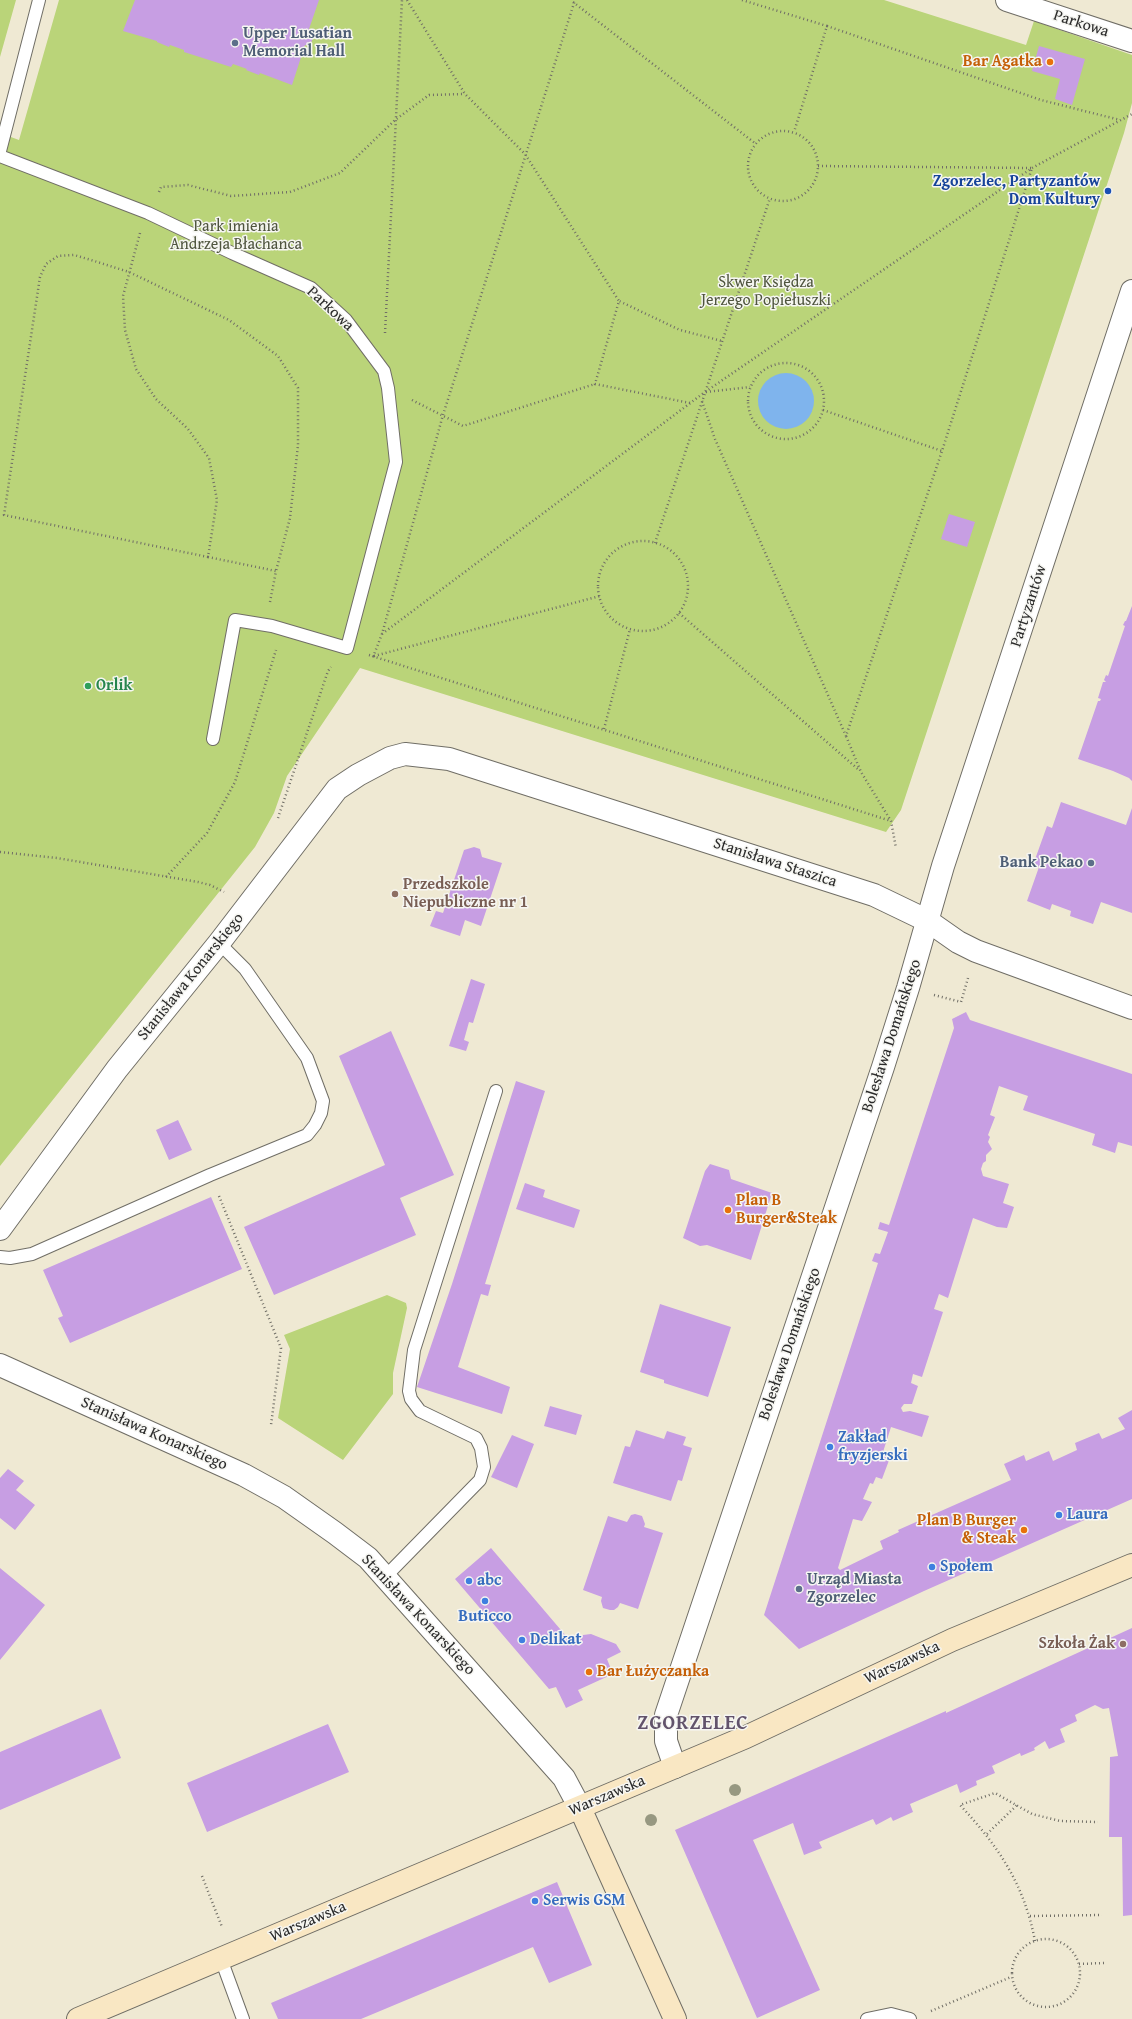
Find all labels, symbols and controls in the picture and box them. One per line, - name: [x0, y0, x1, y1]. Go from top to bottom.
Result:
- street label: Parkowa: [1051, 6, 1111, 42]
- place label: Upper Lusatian Memorial Hall: [243, 24, 352, 62]
- marker: Upper Lusatian Memorial Hall: [230, 38, 240, 48]
- place label: Bar Agatka: [963, 52, 1042, 72]
- marker: Bar Agatka: [1045, 57, 1055, 67]
- place label: Zgorzelec, Partyzantów Dom Kultury: [933, 172, 1100, 210]
- marker: Zgorzelec, Partyzantów Dom Kultury: [1103, 186, 1113, 196]
- park label: Park imienia Andrzeja Błachanca: [170, 217, 302, 255]
- park label: Skwer Księdza Jerzego Popiełuszki: [701, 273, 831, 311]
- street label: Parkowa: [303, 282, 357, 336]
- street label: Partyzantów: [1007, 563, 1051, 649]
- place label: Orlik: [96, 676, 132, 696]
- marker: Orlik: [83, 681, 93, 691]
- street label: Stanisława Staszica: [711, 834, 839, 892]
- place label: Bank Pekao: [1000, 853, 1083, 873]
- marker: Bank Pekao: [1086, 858, 1096, 868]
- place label: Przedszkole Niepubliczne nr 1: [403, 875, 528, 913]
- marker: Przedszkole Niepubliczne nr 1: [390, 889, 400, 899]
- street label: Stanisława Konarskiego: [134, 909, 248, 1045]
- street label: Bolesława Domańskiego: [858, 957, 926, 1115]
- place label: Plan B Burger&Steak: [736, 1191, 837, 1229]
- marker: Plan B Burger&Steak: [723, 1205, 733, 1215]
- street label: Bolesława Domańskiego: [755, 1265, 825, 1423]
- street label: Stanisława Konarskiego: [78, 1393, 230, 1475]
- place label: Zakład fryzjerski: [838, 1428, 908, 1466]
- marker: Zakład fryzjerski: [825, 1442, 835, 1452]
- place label: Laura: [1067, 1505, 1108, 1525]
- marker: Laura: [1054, 1510, 1064, 1520]
- place label: Plan B Burger & Steak: [917, 1511, 1016, 1549]
- marker: Plan B Burger & Steak: [1019, 1525, 1029, 1535]
- street label: Stanisława Konarskiego: [357, 1551, 479, 1679]
- place label: Społem: [940, 1557, 993, 1577]
- marker: Społem: [927, 1562, 937, 1572]
- place label: Urząd Miasta Zgorzelec: [807, 1570, 902, 1608]
- place label: abc: [477, 1571, 501, 1591]
- marker: abc: [464, 1576, 474, 1586]
- marker: Urząd Miasta Zgorzelec: [794, 1584, 804, 1594]
- marker: Buticco: [480, 1596, 490, 1606]
- place label: Buticco: [458, 1607, 512, 1627]
- place label: Delikat: [530, 1630, 582, 1650]
- place label: Szkoła Żak: [1039, 1634, 1115, 1654]
- marker: Delikat: [517, 1635, 527, 1645]
- street label: Warszawska: [861, 1637, 943, 1689]
- marker: Szkoła Żak: [1118, 1639, 1128, 1649]
- place label: Bar Łużyczanka: [597, 1662, 709, 1682]
- marker: Bar Łużyczanka: [584, 1667, 594, 1677]
- district label: ZGORZELEC: [637, 1712, 749, 1736]
- street label: Warszawska: [566, 1771, 648, 1821]
- place label: Serwis GSM: [543, 1891, 625, 1911]
- marker: Serwis GSM: [530, 1896, 540, 1906]
- street label: Warszawska: [267, 1897, 349, 1947]

